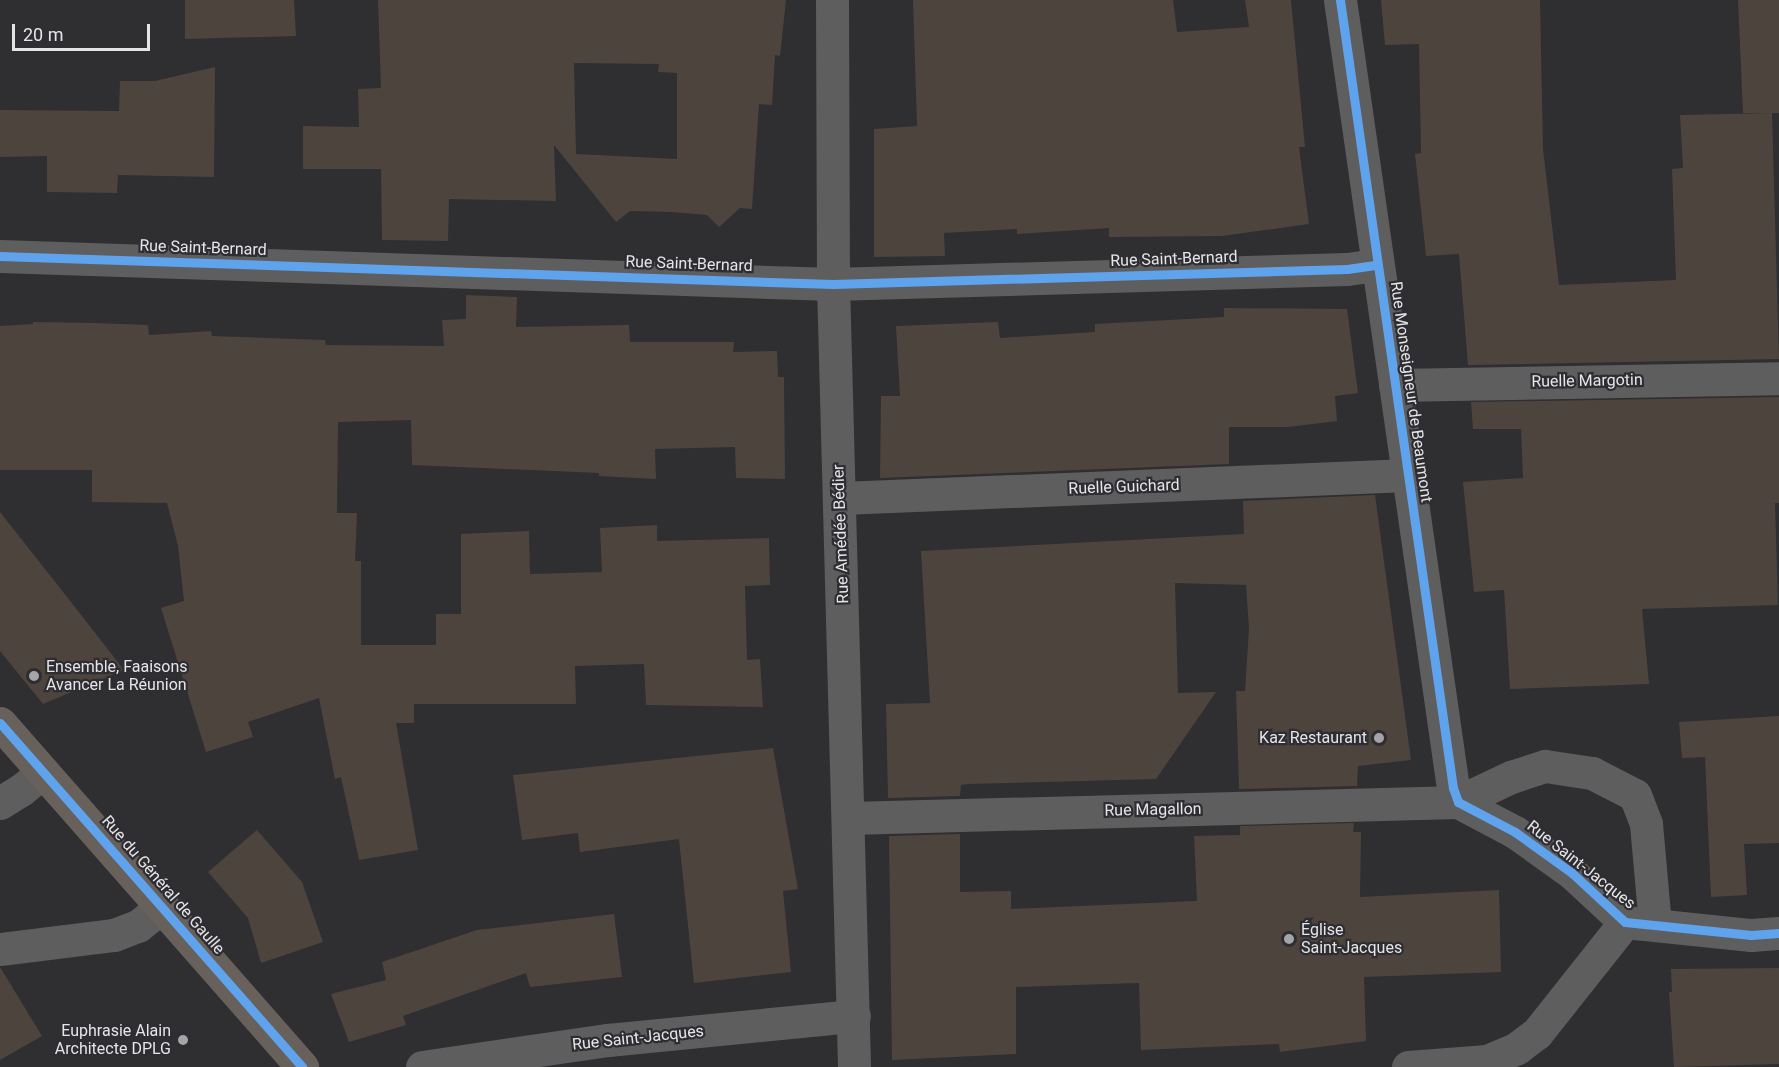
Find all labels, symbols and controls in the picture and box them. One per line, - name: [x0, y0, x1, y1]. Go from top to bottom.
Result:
- scale bar: [15, 12, 153, 50]
- text: 20 m: [23, 24, 63, 45]
- street label: Rue Saint-Bernard: [139, 236, 267, 260]
- street label: Rue Saint-Bernard: [1110, 247, 1238, 271]
- street label: Rue Saint-Bernard: [625, 252, 753, 276]
- street label: Rue Monseigneur de Beaumont: [1386, 280, 1436, 504]
- street label: Ruelle Margotin: [1531, 370, 1643, 392]
- street label: Rue Amédée Bédier: [829, 464, 853, 604]
- street label: Ruelle Guichard: [1068, 475, 1180, 499]
- place label: Ensemble, Faaisons Avancer La Réunion: [46, 657, 188, 695]
- marker: Ensemble, Faaisons Avancer La Réunion: [27, 669, 41, 683]
- place label: Kaz Restaurant: [1259, 728, 1367, 748]
- marker: Kaz Restaurant: [1372, 731, 1386, 745]
- street label: Rue Magallon: [1104, 800, 1202, 820]
- street label: Rue du Général de Gaulle: [98, 812, 228, 958]
- street label: Rue Saint-Jacques: [1523, 817, 1639, 913]
- place label: Église Saint-Jacques: [1301, 920, 1402, 958]
- marker: Église Saint-Jacques: [1282, 932, 1296, 946]
- place label: Euphrasie Alain Architecte DPLG: [55, 1021, 171, 1059]
- street label: Rue Saint-Jacques: [571, 1022, 705, 1054]
- marker: Euphrasie Alain Architecte DPLG: [176, 1033, 190, 1047]

